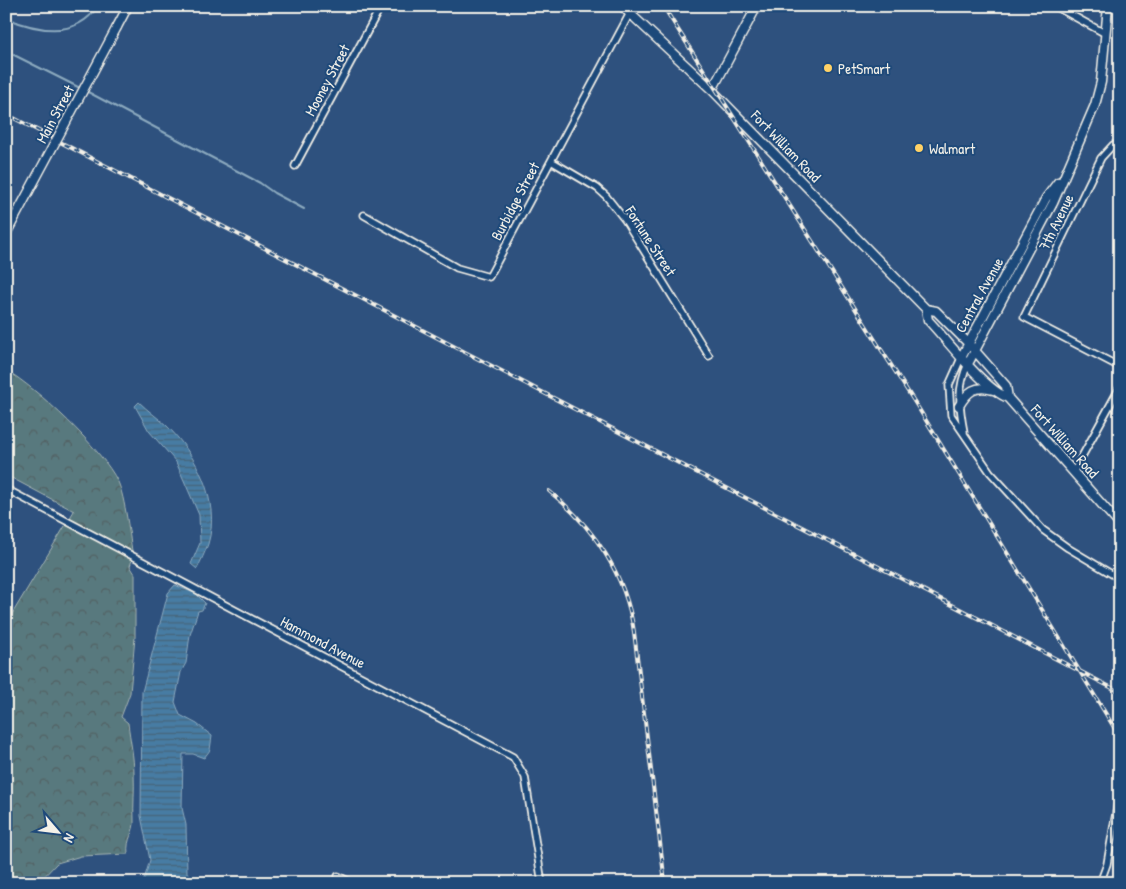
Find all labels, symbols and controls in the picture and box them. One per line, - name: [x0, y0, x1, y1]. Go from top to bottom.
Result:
- street label: Mooney Street: [299, 40, 355, 120]
- place label: PetSmart: [838, 58, 891, 79]
- marker: PetSmart: [822, 62, 834, 74]
- street label: Main Street: [31, 80, 80, 147]
- street label: Fort William Road: [746, 105, 826, 187]
- place label: Walmart: [929, 138, 976, 159]
- marker: Walmart: [913, 142, 925, 154]
- street label: Burbidge Street: [486, 157, 545, 244]
- street label: 7th Avenue: [1033, 190, 1079, 254]
- street label: Fortune Street: [620, 201, 682, 281]
- street label: Central Avenue: [950, 253, 1008, 337]
- street label: Fort William Road: [1026, 399, 1104, 483]
- street label: Hammond Avenue: [277, 611, 369, 673]
- north arrow: [32, 806, 82, 856]
- text: N: [60, 831, 80, 847]

